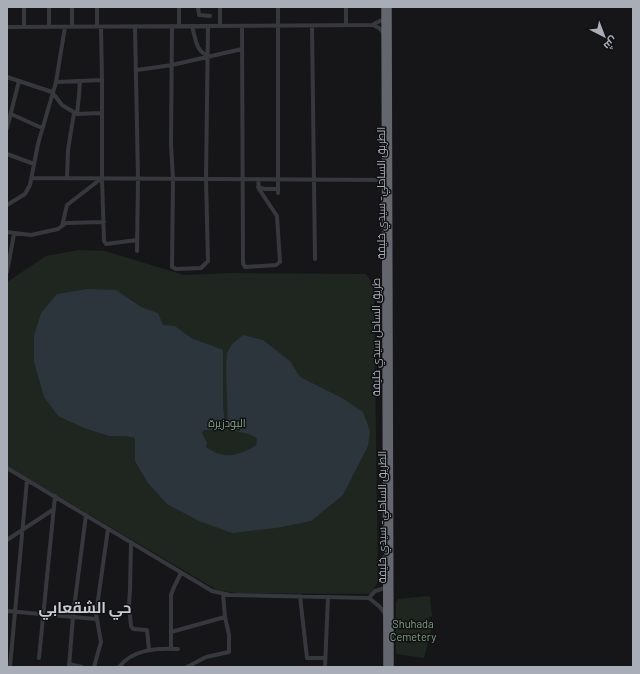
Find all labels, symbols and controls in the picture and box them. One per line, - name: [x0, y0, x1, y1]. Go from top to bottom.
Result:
- north arrow: [584, 16, 624, 56]
- text: ش: [601, 34, 621, 53]
- street label: الطريق الساحلي- سيدي خليفة: [374, 127, 390, 259]
- street label: طريق الساحل سيدي خليفة: [369, 278, 385, 396]
- park label: البودزيرة: [208, 416, 246, 430]
- street label: الطريق الساحلي- سيدي خليفة: [375, 451, 391, 583]
- district label: حي الشقعابي: [38, 598, 132, 620]
- park label: Shuhada Cemetery: [390, 617, 436, 643]

